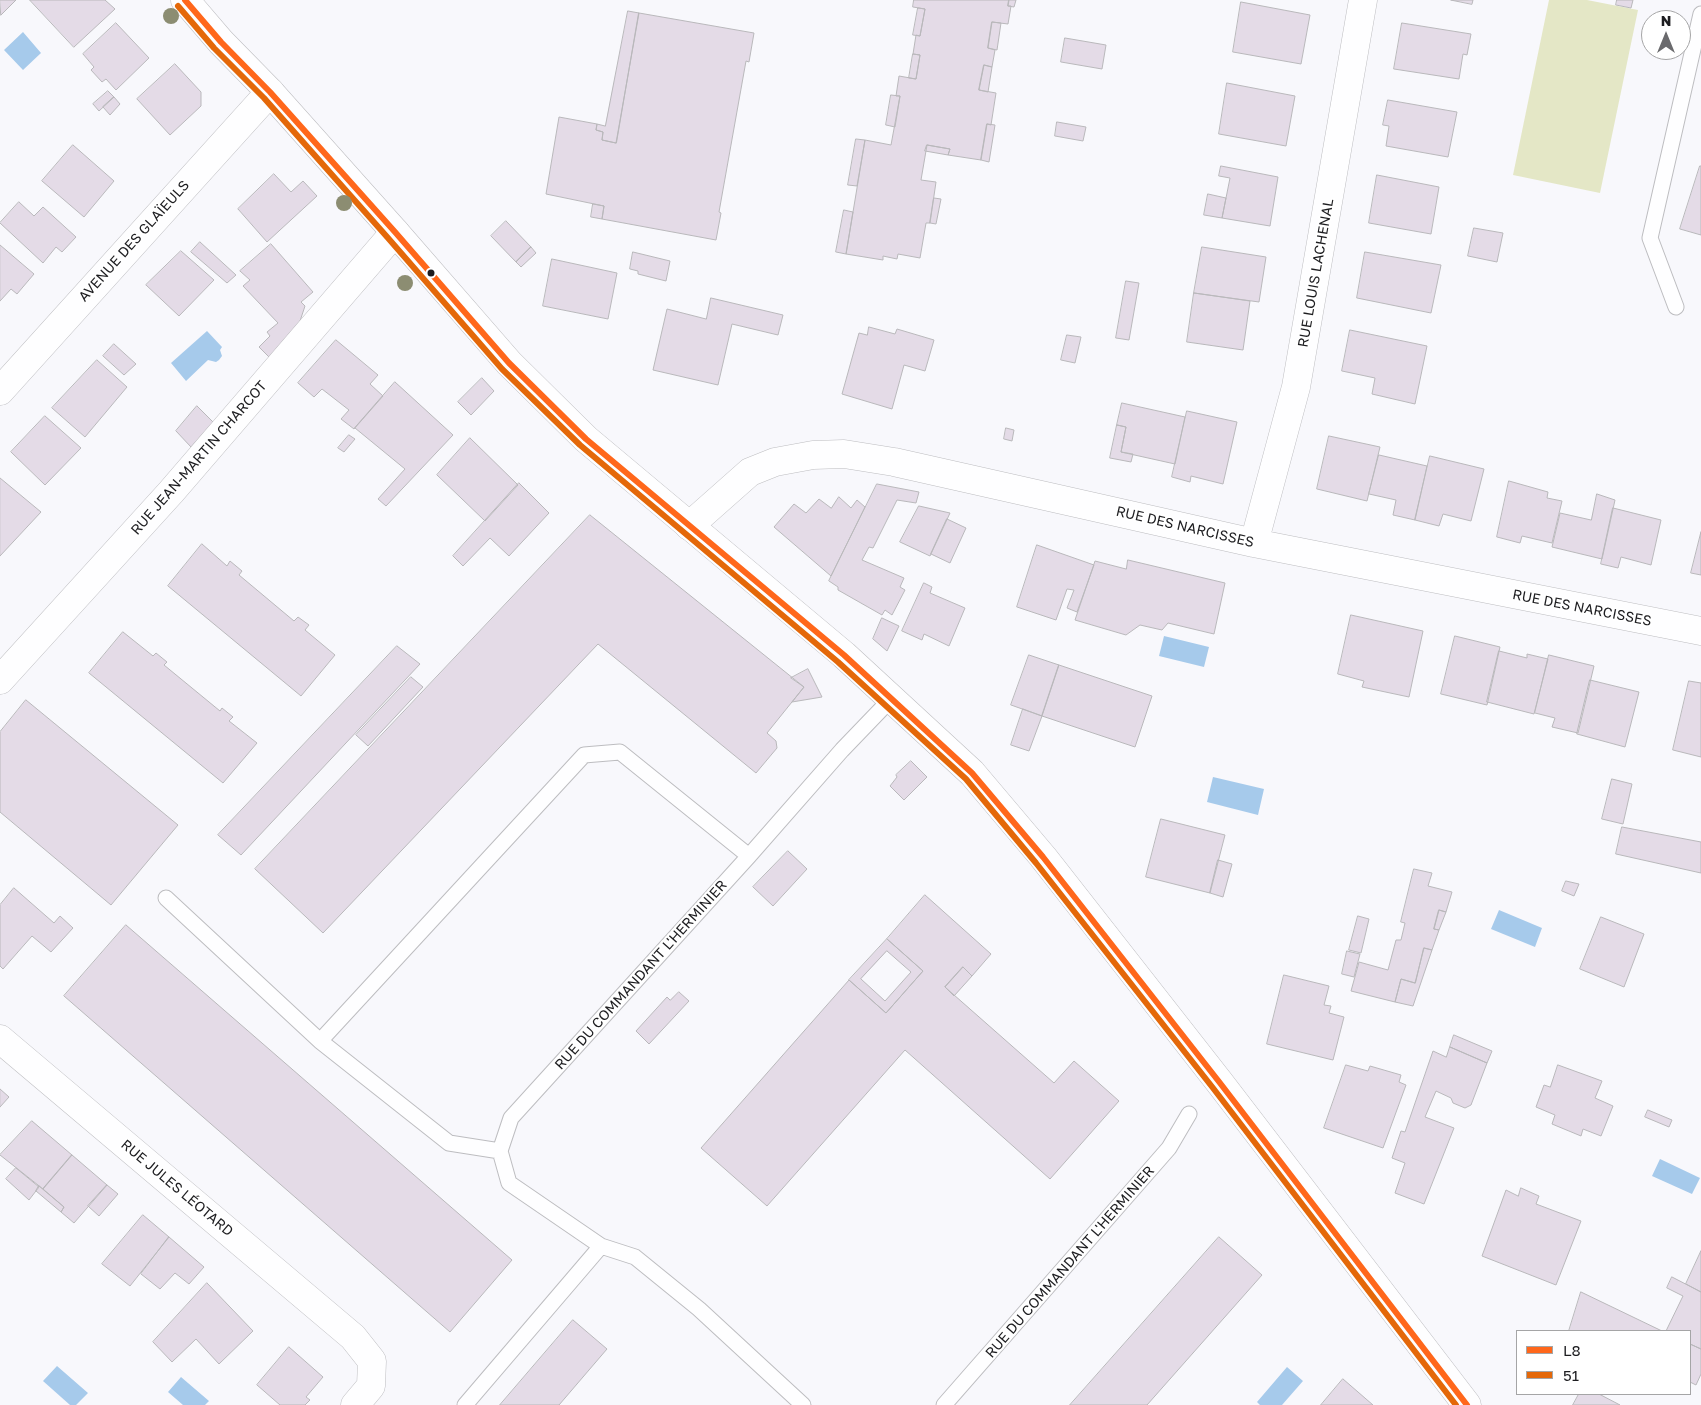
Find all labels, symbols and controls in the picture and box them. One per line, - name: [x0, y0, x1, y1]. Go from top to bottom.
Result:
- north arrow: [1641, 10, 1691, 60]
- text: N: [1661, 12, 1671, 29]
- street label: AVENUE DES GLAÏEULS: [75, 177, 193, 305]
- street label: RUE LOUIS LACHENAL: [1295, 197, 1337, 349]
- unlabelled marker: [426, 268, 436, 278]
- street label: RUE JEAN-MARTIN CHARCOT: [127, 378, 271, 538]
- street label: RUE DES NARCISSES: [1114, 503, 1256, 551]
- street label: RUE DES NARCISSES: [1511, 586, 1653, 630]
- street label: RUE DU COMMANDANT L'HERMINIER: [552, 877, 730, 1073]
- street label: RUE JULES LÉOTARD: [117, 1136, 237, 1240]
- street label: RUE DU COMMANDANT L'HERMINIER: [982, 1163, 1158, 1361]
- legend: [1516, 1330, 1691, 1395]
- text: L8: [1563, 1341, 1581, 1359]
- text: 51: [1563, 1366, 1579, 1384]

